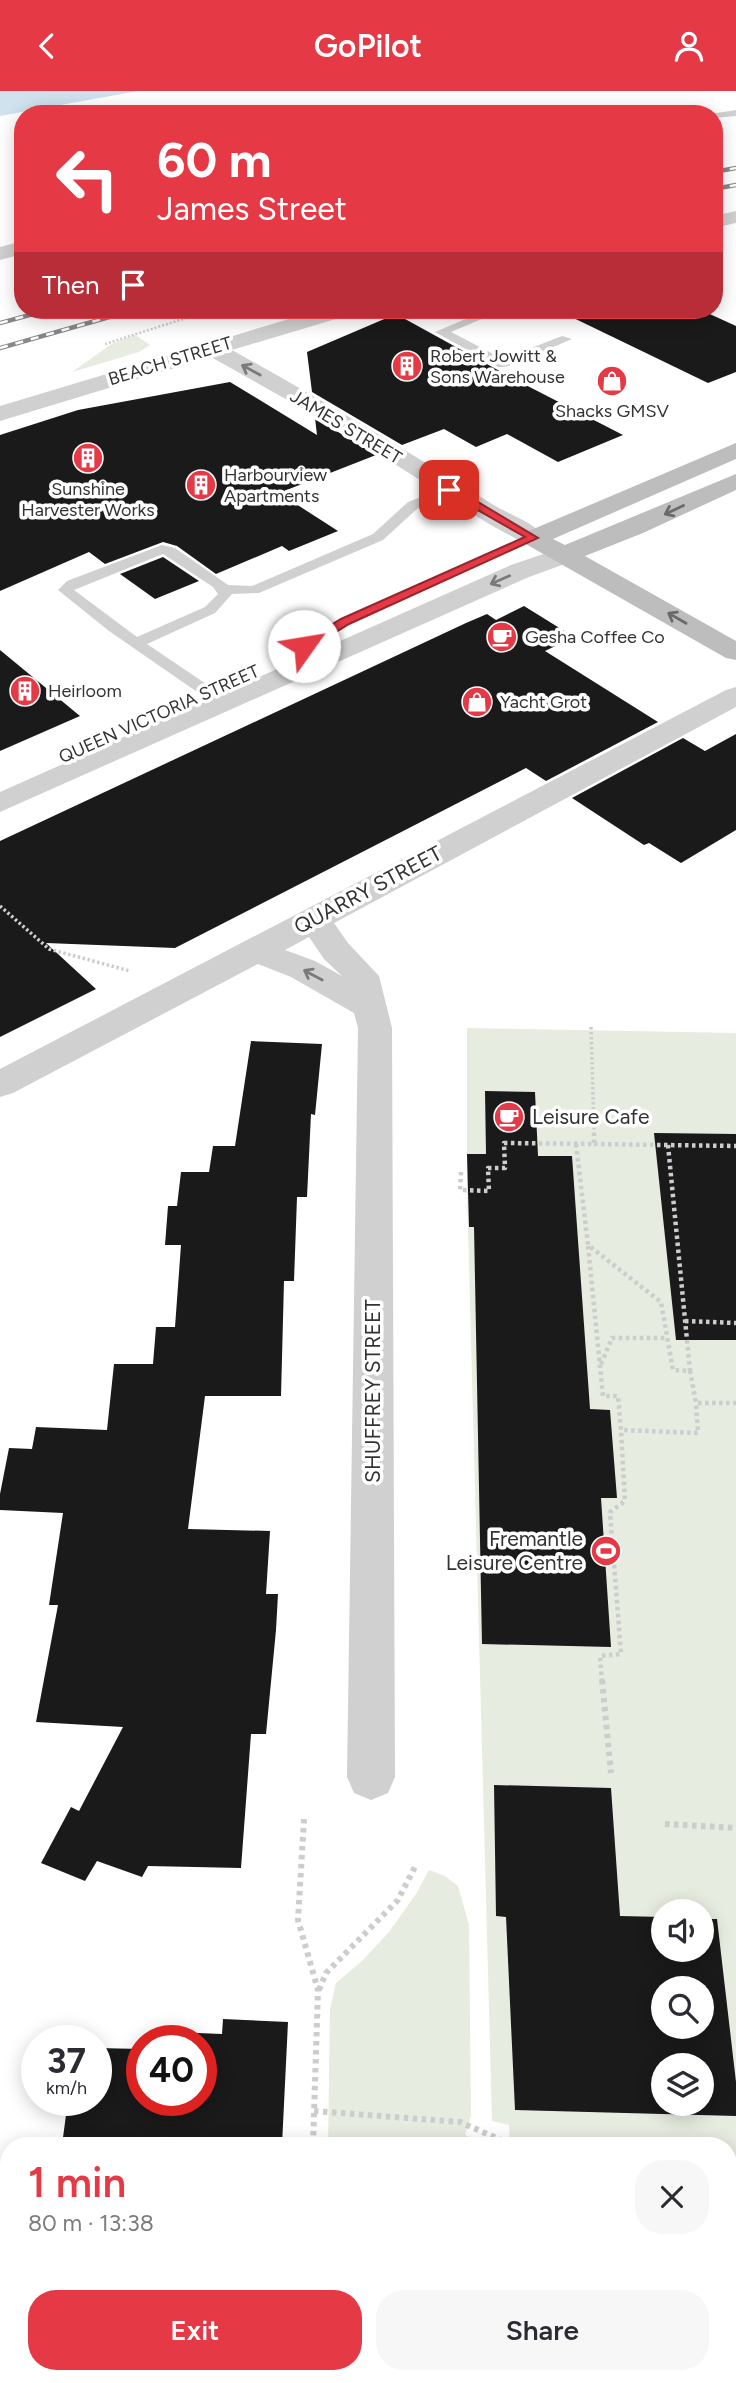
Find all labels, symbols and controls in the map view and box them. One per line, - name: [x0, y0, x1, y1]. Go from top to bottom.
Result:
- icon: back: [28, 27, 66, 65]
- text: GoPilot: [314, 27, 422, 65]
- icon: person: [670, 27, 708, 65]
- text: 60 m: [157, 130, 272, 189]
- icon: left: [42, 133, 133, 224]
- text: James Street: [157, 190, 347, 228]
- icon: arrive: [114, 266, 152, 304]
- text: Then: [42, 269, 100, 301]
- street label: BEACH STREET: [106, 332, 234, 390]
- place label: Robert Jowitt & Sons Warehouse: [430, 345, 565, 388]
- building icon: Robert Jowitt & Sons Warehouse: [390, 349, 424, 383]
- one-way arrow: [241, 363, 261, 377]
- shop icon: Shacks GMSV: [595, 364, 629, 398]
- street label: JAMES STREET: [286, 385, 406, 469]
- place label: Shacks GMSV: [555, 400, 670, 422]
- building icon: Sunshine Harvester Works: [71, 441, 105, 475]
- pin: [419, 460, 479, 520]
- place label: Harbourview Apartments: [224, 464, 327, 507]
- building icon: Harbourview Apartments: [184, 468, 218, 502]
- icon: arrive: [430, 471, 468, 509]
- place label: Sunshine Harvester Works: [21, 478, 155, 521]
- one-way arrow: [664, 504, 685, 517]
- one-way arrow: [490, 574, 512, 587]
- position arrow: [267, 609, 341, 683]
- one-way arrow: [667, 610, 687, 624]
- cafe icon: Gesha Coffee Co: [485, 620, 519, 654]
- place label: Gesha Coffee Co: [525, 626, 665, 648]
- street label: QUEEN VICTORIA STREET: [55, 660, 263, 768]
- building icon: Heirloom: [8, 674, 42, 708]
- place label: Heirloom: [48, 680, 122, 702]
- shop icon: Yacht Grot: [460, 685, 494, 719]
- place label: Yacht Grot: [500, 691, 587, 713]
- street label: QUARRY STREET: [290, 840, 446, 939]
- one-way arrow: [303, 968, 324, 981]
- cafe icon: Leisure Cafe: [492, 1100, 526, 1134]
- place label: Leisure Cafe: [532, 1104, 650, 1129]
- street label: SHUFFREY STREET: [360, 1299, 385, 1483]
- place label: Fremantle Leisure Centre: [446, 1526, 583, 1575]
- sports icon: Fremantle Leisure Centre: [589, 1534, 623, 1568]
- map controls: [651, 1899, 714, 2116]
- button: sound: [651, 1899, 714, 1962]
- button: search: [651, 1976, 714, 2039]
- speed limit sign: 40: [126, 2025, 217, 2116]
- text: 37: [47, 2040, 86, 2082]
- button: layers: [651, 2053, 714, 2116]
- text: km/h: [46, 2077, 87, 2099]
- text: 1 min: [28, 2157, 126, 2208]
- button: close: [635, 2160, 709, 2234]
- text: 80 m · 13:38: [28, 2209, 154, 2237]
- button: Exit: [28, 2290, 362, 2370]
- button: Share: [376, 2290, 709, 2370]

